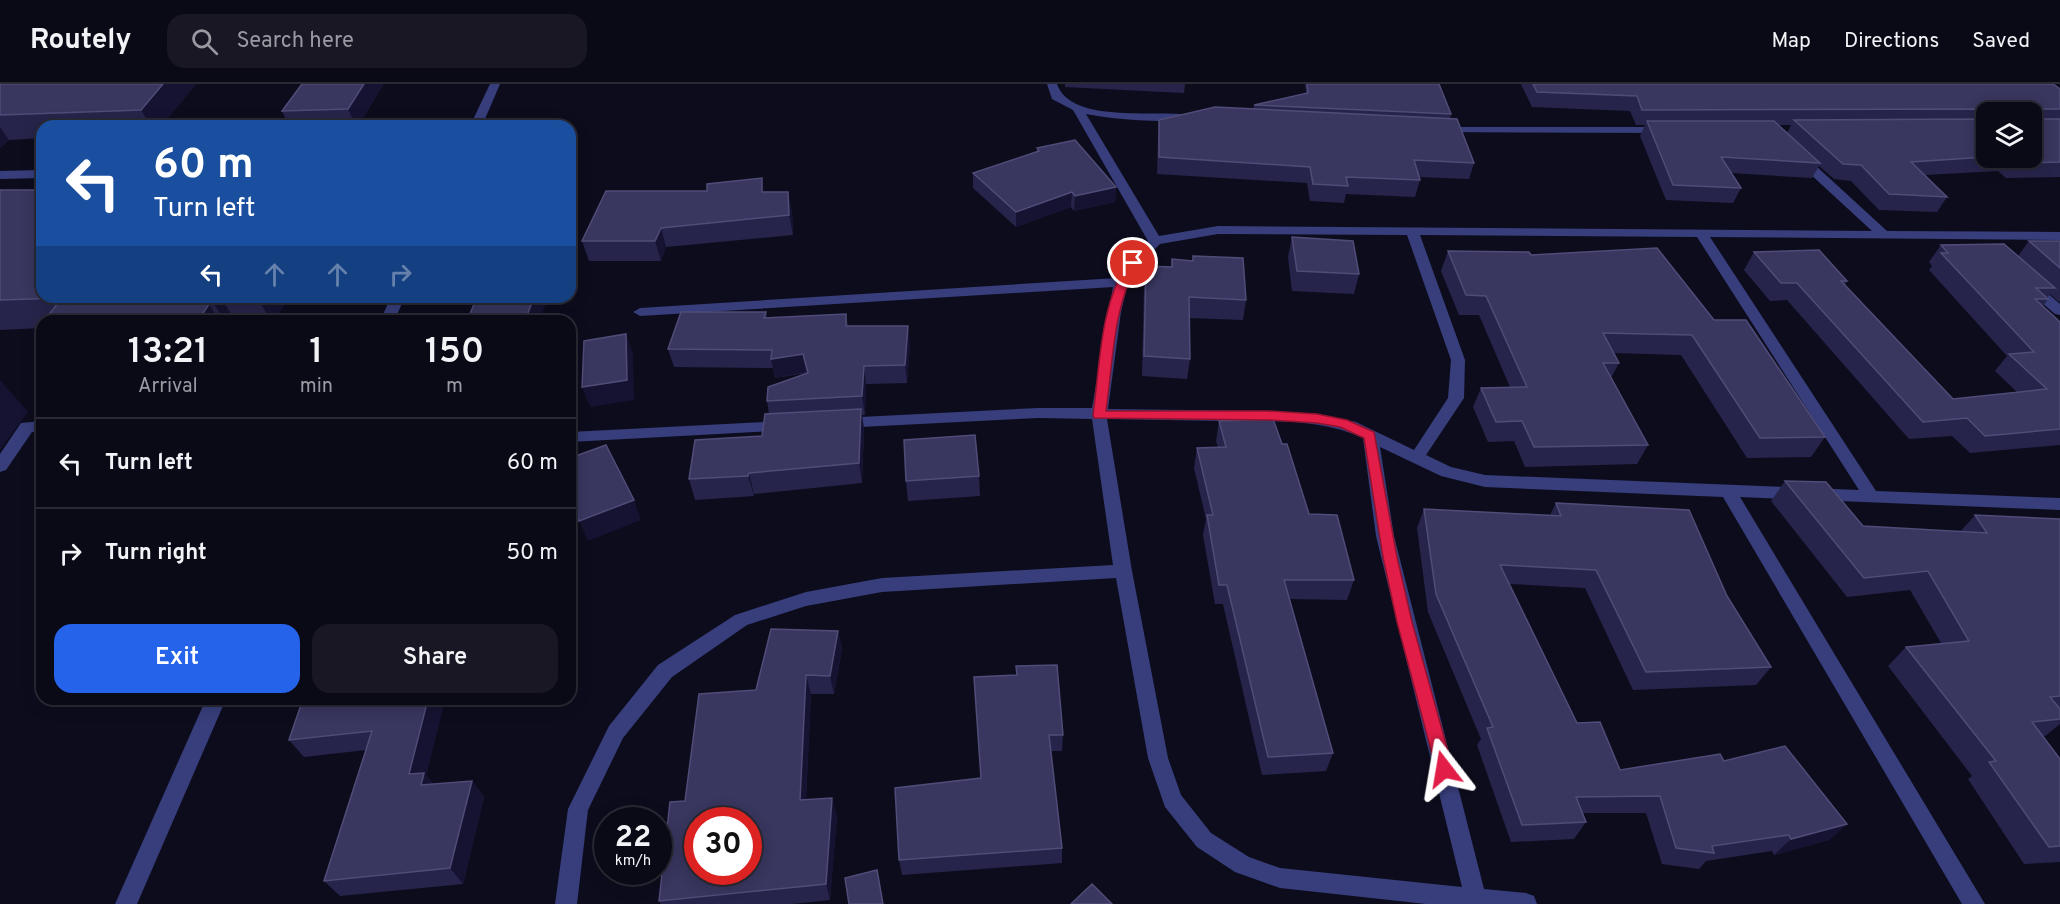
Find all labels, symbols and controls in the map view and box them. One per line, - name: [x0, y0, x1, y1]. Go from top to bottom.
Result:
- search box: [167, 14, 587, 68]
- text: Routely: [30, 23, 131, 59]
- icon: search: [188, 25, 221, 58]
- text: Search here: [236, 28, 354, 55]
- text: Map: [1771, 28, 1811, 55]
- text: Directions: [1844, 28, 1939, 55]
- text: Saved: [1972, 28, 2030, 55]
- map controls: [1976, 102, 2042, 168]
- button: layers: [1976, 102, 2042, 168]
- text: 60 m: [153, 140, 254, 193]
- icon: left: [54, 144, 132, 222]
- text: Turn left: [153, 192, 255, 226]
- pin: [1107, 237, 1158, 288]
- icon: arrive: [1116, 246, 1149, 279]
- icon: left: [195, 258, 228, 291]
- icon: ahead: [258, 258, 291, 291]
- icon: ahead: [321, 258, 354, 291]
- icon: right: [384, 258, 417, 291]
- text: 13:21: [128, 330, 208, 376]
- text: 1: [309, 330, 323, 376]
- text: 150: [425, 330, 484, 376]
- text: Arrival: [138, 374, 198, 400]
- text: min: [300, 374, 333, 400]
- text: m: [446, 374, 463, 400]
- icon: left: [54, 447, 87, 480]
- text: Turn left: [105, 450, 193, 477]
- text: 60 m: [507, 450, 558, 477]
- icon: right: [54, 537, 87, 570]
- text: Turn right: [105, 540, 207, 567]
- text: 50 m: [506, 540, 558, 567]
- button: Exit: [54, 624, 300, 693]
- button: Share: [312, 624, 558, 693]
- position arrow: [1412, 737, 1476, 801]
- speed limit sign: 30: [684, 807, 762, 885]
- text: 22: [615, 820, 651, 857]
- text: km/h: [615, 852, 651, 871]

